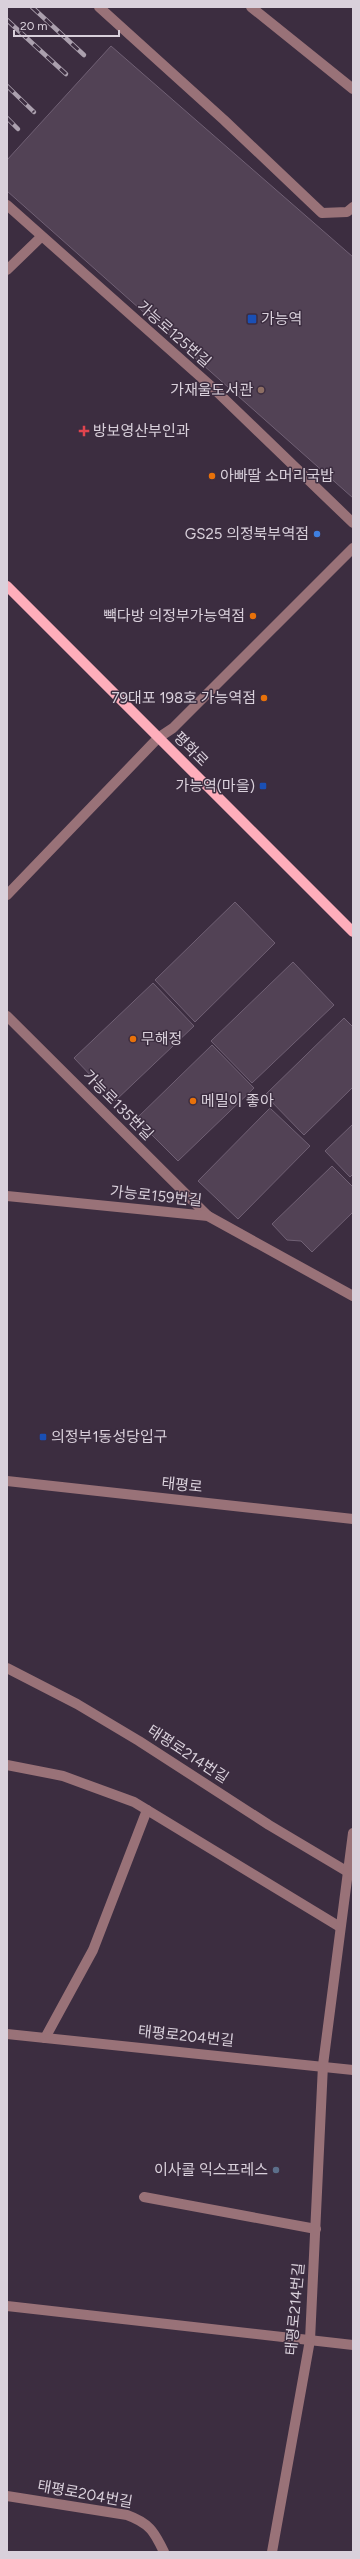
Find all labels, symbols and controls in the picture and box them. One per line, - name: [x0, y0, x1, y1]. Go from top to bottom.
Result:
- scale bar: [14, 12, 119, 38]
- text: 20 m: [20, 19, 48, 33]
- street label: 가능로125번길: [133, 297, 215, 371]
- place label: 가능역: [261, 310, 302, 328]
- marker: 가능역: [246, 313, 258, 325]
- place label: 가재울도서관: [170, 381, 253, 399]
- marker: 가재울도서관: [256, 385, 266, 395]
- place label: 방보영산부인과: [93, 422, 190, 440]
- marker: 방보영산부인과: [78, 425, 90, 437]
- place label: 아빠딸 소머리국밥: [220, 467, 334, 485]
- marker: 아빠딸 소머리국밥: [207, 471, 217, 481]
- place label: GS25 의정북부역점: [185, 525, 309, 543]
- marker: GS25 의정북부역점: [312, 529, 322, 539]
- place label: 빽다방 의정부가능역점: [103, 607, 245, 625]
- marker: 빽다방 의정부가능역점: [248, 611, 258, 621]
- place label: 79대포 198호 가능역점: [112, 689, 256, 707]
- marker: 79대포 198호 가능역점: [259, 693, 269, 703]
- street label: 평화로: [170, 728, 212, 770]
- place label: 가능역(마을): [175, 777, 255, 795]
- marker: 가능역(마을): [258, 781, 268, 791]
- place label: 무해정: [141, 1030, 182, 1048]
- marker: 무해정: [128, 1034, 138, 1044]
- street label: 가능로135번길: [79, 1066, 157, 1144]
- place label: 메밀이 좋아: [201, 1092, 274, 1110]
- marker: 메밀이 좋아: [188, 1096, 198, 1106]
- street label: 가능로159번길: [109, 1182, 203, 1210]
- place label: 의정부1동성당입구: [51, 1428, 168, 1446]
- marker: 의정부1동성당입구: [38, 1432, 48, 1442]
- street label: 태평로: [160, 1474, 204, 1496]
- street label: 태평로214번길: [144, 1721, 232, 1787]
- street label: 태평로204번길: [137, 2022, 235, 2050]
- place label: 이사콜 익스프레스: [154, 2161, 268, 2179]
- marker: 이사콜 익스프레스: [271, 2165, 281, 2175]
- street label: 태평로214번길: [282, 2262, 308, 2356]
- street label: 태평로204번길: [36, 2477, 134, 2511]

